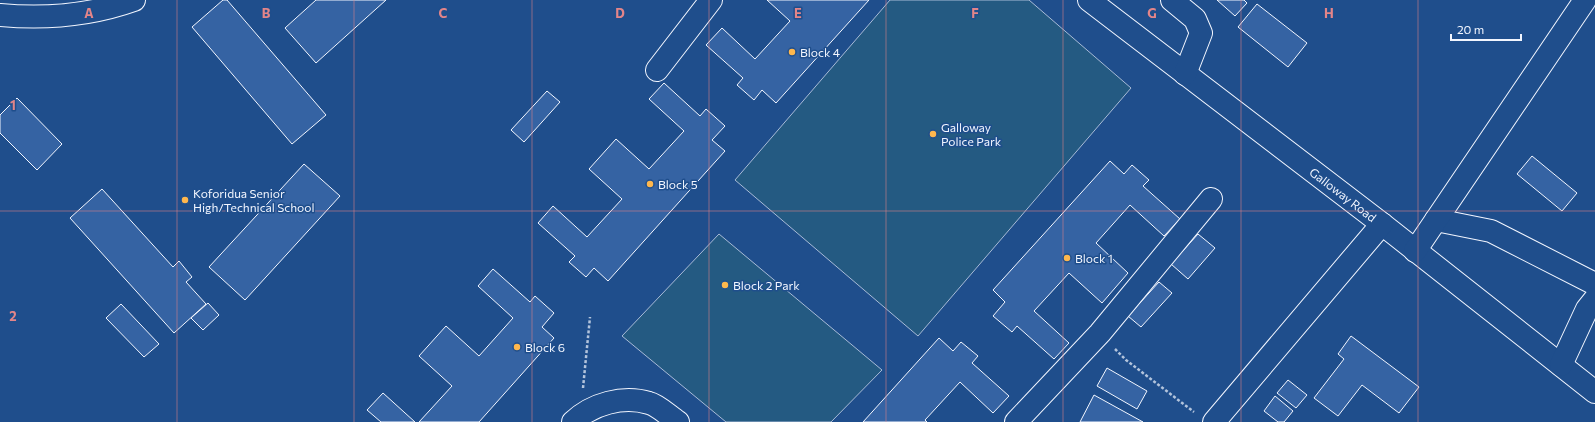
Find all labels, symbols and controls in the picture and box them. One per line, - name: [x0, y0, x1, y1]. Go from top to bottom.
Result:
- text: A: [84, 5, 94, 21]
- text: B: [262, 5, 271, 21]
- text: C: [439, 5, 448, 21]
- text: D: [615, 5, 625, 21]
- text: E: [794, 5, 802, 21]
- text: F: [971, 5, 979, 21]
- text: G: [1147, 5, 1157, 21]
- text: H: [1324, 5, 1334, 21]
- scale bar: [1451, 16, 1521, 42]
- text: 20 m: [1457, 22, 1484, 36]
- place label: Block 4: [800, 45, 840, 59]
- marker: Block 4: [787, 47, 797, 57]
- text: 1: [10, 97, 16, 113]
- place label: Galloway Police Park: [941, 120, 1002, 148]
- marker: Galloway Police Park: [928, 129, 938, 139]
- street label: Galloway Road: [1307, 164, 1379, 224]
- place label: Block 5: [658, 177, 698, 191]
- marker: Block 5: [645, 179, 655, 189]
- place label: Koforidua Senior High/Technical School: [193, 186, 314, 214]
- marker: Koforidua Senior High/Technical School: [180, 195, 190, 205]
- place label: Block 1: [1075, 251, 1113, 265]
- marker: Block 1: [1062, 253, 1072, 263]
- place label: Block 2 Park: [733, 278, 800, 292]
- marker: Block 2 Park: [720, 280, 730, 290]
- text: 2: [9, 308, 17, 324]
- place label: Block 6: [525, 340, 565, 354]
- marker: Block 6: [512, 342, 522, 352]

